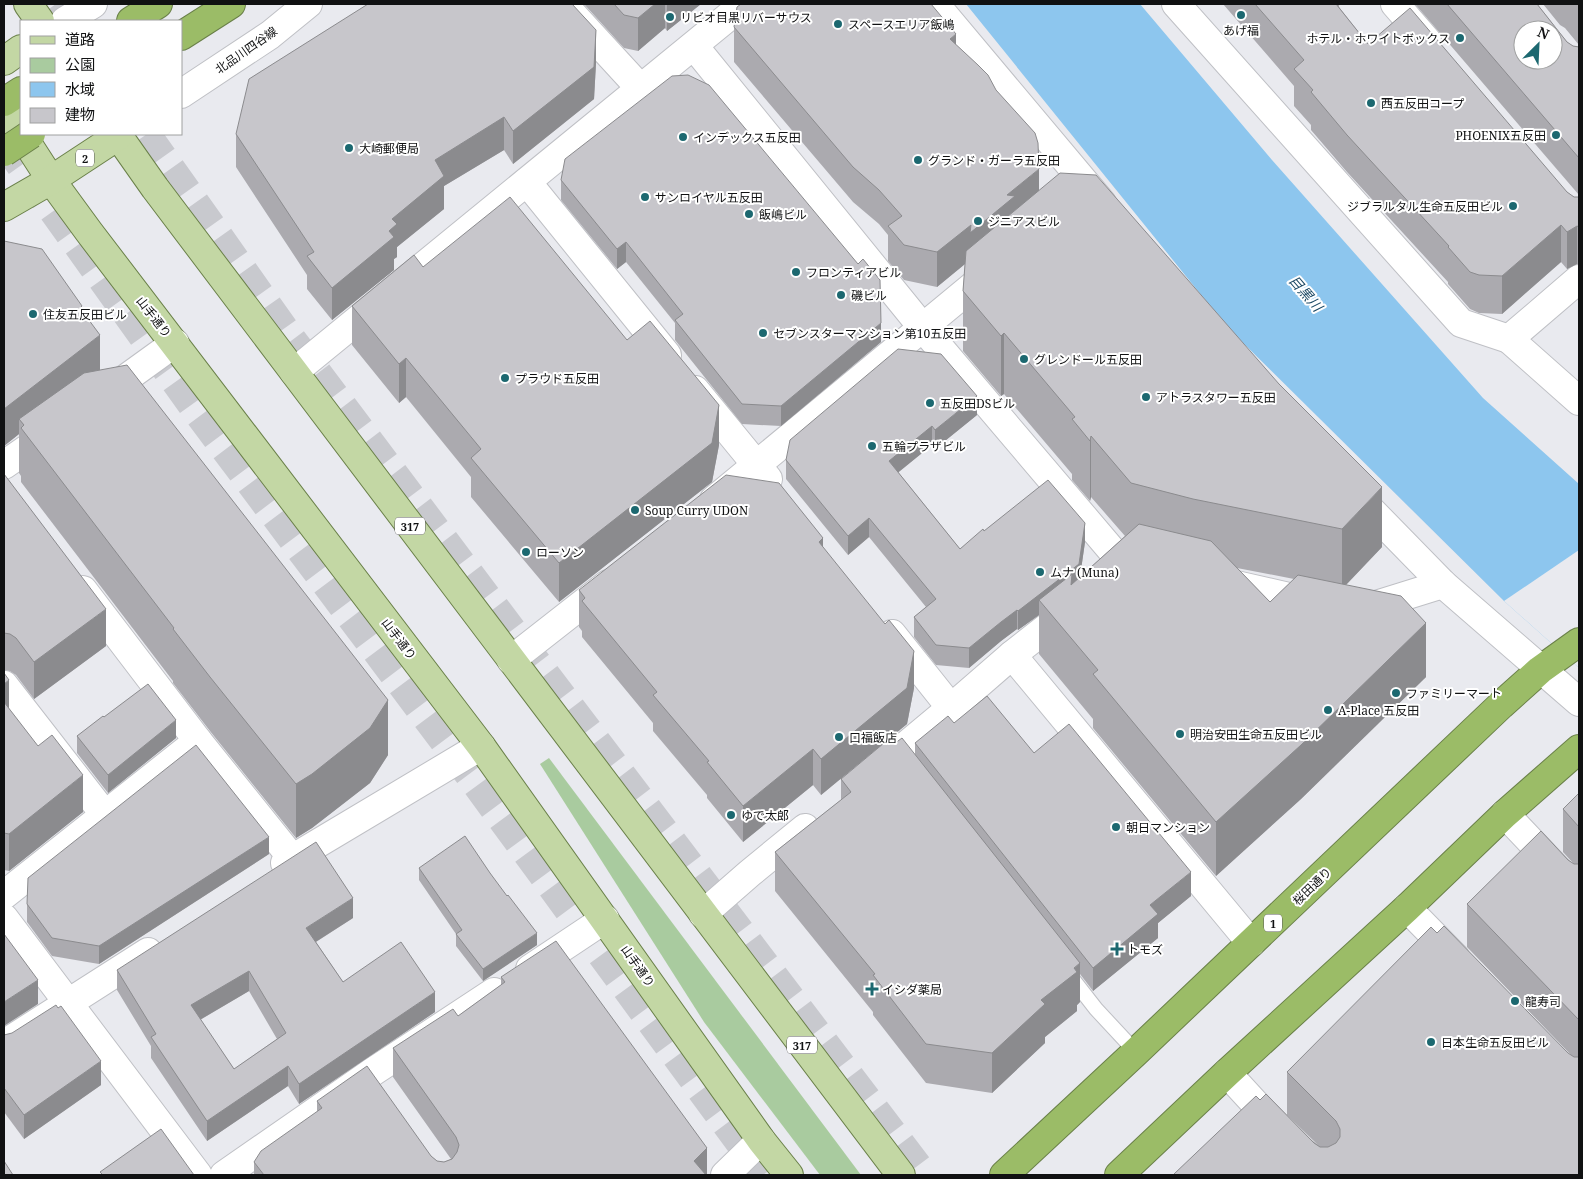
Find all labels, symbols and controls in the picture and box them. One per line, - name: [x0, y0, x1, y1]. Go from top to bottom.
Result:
- place label: リビオ目黒リバーサウス: [680, 9, 812, 26]
- marker: あげ福: [1235, 9, 1247, 21]
- marker: リビオ目黒リバーサウス: [664, 11, 676, 23]
- place label: スペースエリア飯嶋: [848, 16, 955, 33]
- marker: スペースエリア飯嶋: [832, 18, 844, 30]
- legend: [20, 20, 182, 135]
- north arrow: [1513, 20, 1563, 70]
- street label: 北品川四谷線: [212, 22, 280, 78]
- place label: あげ福: [1223, 22, 1259, 39]
- text: N: [1535, 22, 1552, 44]
- text: 道路: [65, 29, 95, 49]
- place label: ホテル・ホワイトボックス: [1306, 30, 1450, 47]
- marker: ホテル・ホワイトボックス: [1454, 32, 1466, 44]
- text: 公園: [65, 54, 95, 74]
- text: 水域: [65, 79, 95, 99]
- place label: 西五反田コープ: [1381, 95, 1464, 112]
- marker: 西五反田コープ: [1365, 97, 1377, 109]
- text: 建物: [65, 104, 95, 124]
- place label: PHOENIX五反田: [1455, 127, 1546, 144]
- place label: インデックス五反田: [693, 129, 801, 146]
- marker: PHOENIX五反田: [1550, 129, 1562, 141]
- marker: インデックス五反田: [677, 131, 689, 143]
- place label: 大崎郵便局: [359, 140, 419, 157]
- marker: 大崎郵便局: [343, 142, 355, 154]
- road number: 2: [76, 150, 94, 167]
- place label: グランド・ガーラ五反田: [928, 152, 1060, 169]
- marker: グランド・ガーラ五反田: [912, 154, 924, 166]
- place label: サンロイヤル五反田: [655, 189, 763, 206]
- marker: サンロイヤル五反田: [639, 191, 651, 203]
- place label: ジブラルタル生命五反田ビル: [1347, 198, 1503, 215]
- marker: ジブラルタル生命五反田ビル: [1507, 200, 1519, 212]
- place label: 飯嶋ビル: [759, 206, 807, 223]
- marker: 飯嶋ビル: [743, 208, 755, 220]
- place label: ジニアスビル: [988, 213, 1060, 230]
- marker: ジニアスビル: [972, 215, 984, 227]
- place label: フロンティアビル: [806, 264, 901, 281]
- marker: フロンティアビル: [790, 266, 802, 278]
- water label: 目黒川: [1285, 271, 1328, 317]
- place label: 磯ビル: [851, 287, 887, 304]
- marker: 磯ビル: [835, 289, 847, 301]
- street label: 山手通り: [133, 293, 175, 341]
- place label: 住友五反田ビル: [43, 306, 127, 323]
- marker: 住友五反田ビル: [27, 308, 39, 320]
- place label: セブンスターマンション第10五反田: [773, 325, 966, 342]
- marker: セブンスターマンション第10五反田: [757, 327, 769, 339]
- place label: グレンドール五反田: [1034, 351, 1142, 368]
- marker: グレンドール五反田: [1018, 353, 1030, 365]
- place label: プラウド五反田: [515, 370, 599, 387]
- marker: プラウド五反田: [499, 372, 511, 384]
- place label: アトラスタワー五反田: [1156, 389, 1276, 406]
- marker: アトラスタワー五反田: [1140, 391, 1152, 403]
- place label: 五反田DSビル: [940, 395, 1015, 412]
- marker: 五反田DSビル: [924, 397, 936, 409]
- place label: 五輪プラザビル: [882, 438, 966, 455]
- marker: 五輪プラザビル: [866, 440, 878, 452]
- place label: Soup Curry UDON: [645, 502, 748, 519]
- marker: Soup Curry UDON: [629, 504, 641, 516]
- road number: 317: [395, 518, 425, 534]
- place label: ローソン: [536, 544, 584, 561]
- marker: ローソン: [520, 546, 532, 558]
- place label: ムナ (Muna): [1050, 564, 1119, 581]
- marker: ムナ (Muna): [1034, 566, 1046, 578]
- street label: 山手通り: [378, 615, 420, 663]
- place label: ファミリーマート: [1406, 685, 1502, 702]
- marker: ファミリーマート: [1390, 687, 1402, 699]
- place label: A-Place 五反田: [1338, 702, 1419, 719]
- marker: A-Place 五反田: [1322, 704, 1334, 716]
- place label: 明治安田生命五反田ビル: [1190, 726, 1322, 743]
- marker: 明治安田生命五反田ビル: [1174, 728, 1186, 740]
- place label: 口福飯店: [849, 729, 897, 746]
- marker: 口福飯店: [833, 731, 845, 743]
- place label: ゆで太郎: [741, 807, 789, 824]
- marker: ゆで太郎: [725, 809, 737, 821]
- place label: 朝日マンション: [1126, 819, 1210, 836]
- marker: 朝日マンション: [1110, 821, 1122, 833]
- street label: 桜田通り: [1289, 863, 1335, 909]
- road number: 1: [1264, 914, 1282, 931]
- street label: 山手通り: [617, 941, 659, 991]
- place label: トモズ: [1127, 941, 1163, 958]
- marker: トモズ: [1111, 943, 1123, 955]
- place label: イシダ薬局: [882, 981, 942, 998]
- marker: イシダ薬局: [866, 983, 878, 995]
- place label: 龍寿司: [1525, 993, 1561, 1010]
- marker: 龍寿司: [1509, 995, 1521, 1007]
- place label: 日本生命五反田ビル: [1441, 1034, 1549, 1051]
- road number: 317: [787, 1036, 817, 1054]
- marker: 日本生命五反田ビル: [1425, 1036, 1437, 1048]

